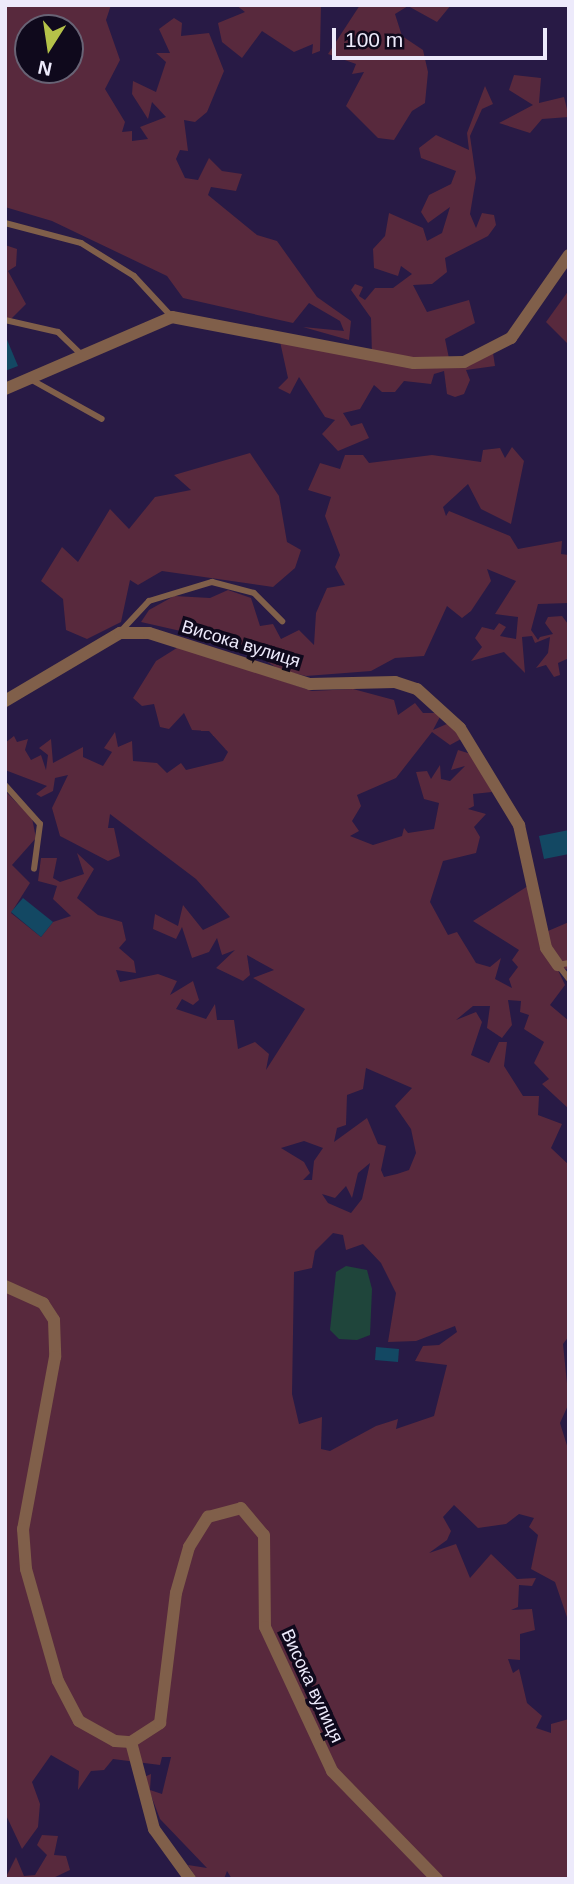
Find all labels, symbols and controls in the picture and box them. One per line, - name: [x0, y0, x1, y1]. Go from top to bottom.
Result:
- north arrow: [14, 14, 84, 84]
- scale bar: [336, 14, 551, 58]
- text: 100 m: [345, 28, 403, 51]
- text: N: [36, 56, 54, 80]
- street label: Висока вулиця: [179, 616, 303, 672]
- street label: Висока вулиця: [276, 1626, 348, 1746]

